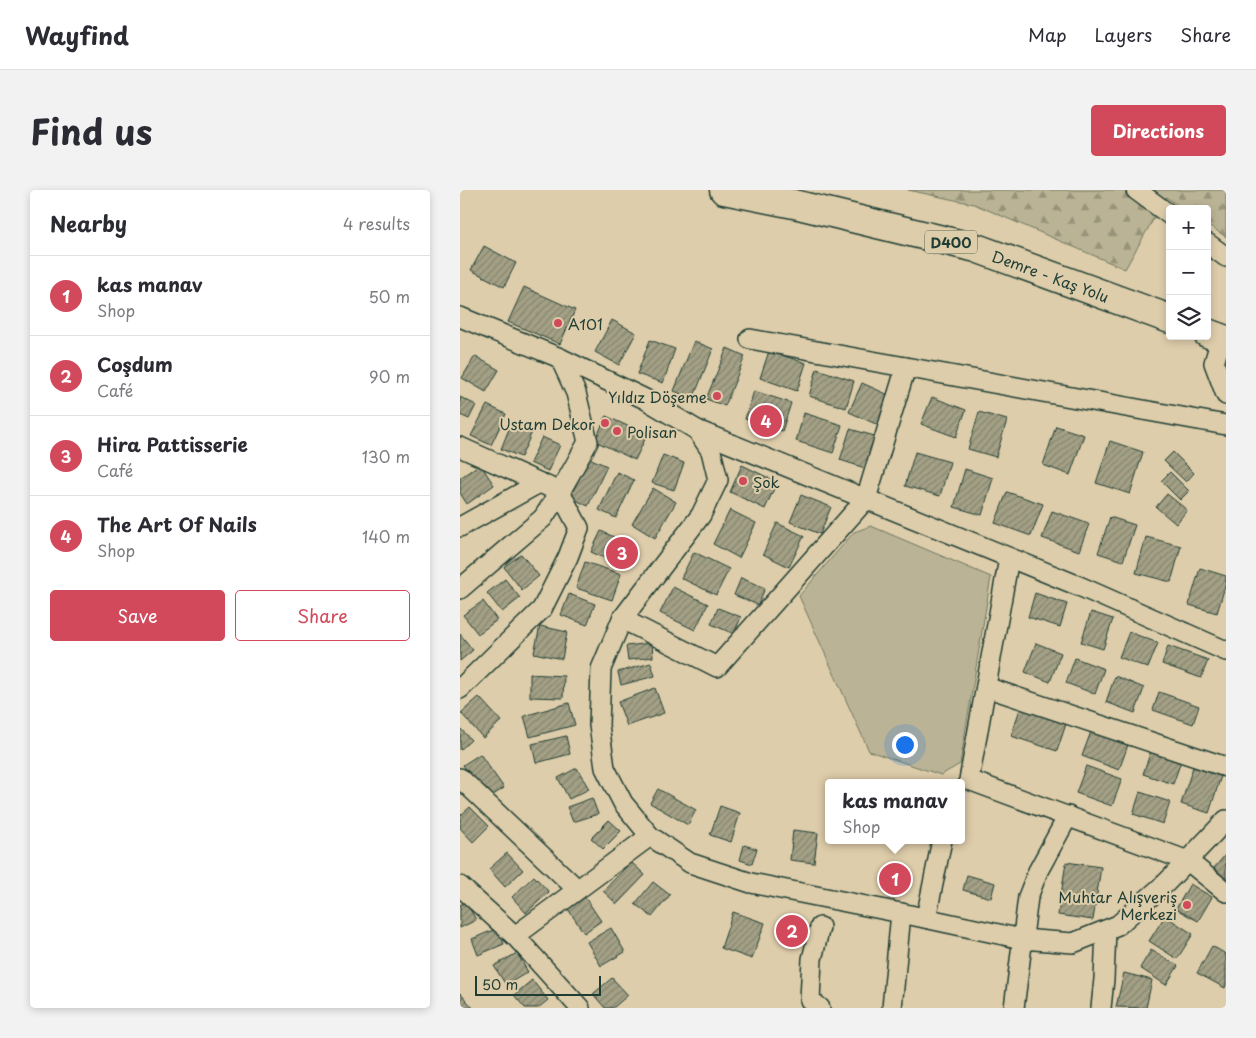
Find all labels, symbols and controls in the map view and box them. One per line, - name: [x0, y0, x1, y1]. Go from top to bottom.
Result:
- text: Wayfind: [25, 17, 129, 53]
- text: Map: [1028, 21, 1067, 48]
- text: Layers: [1095, 21, 1152, 48]
- text: Share: [1180, 21, 1231, 48]
- text: Find us: [30, 104, 152, 157]
- button: Directions: [1091, 105, 1226, 156]
- map controls: [1166, 205, 1211, 340]
- button: +: [1166, 205, 1211, 250]
- text: Nearby: [50, 207, 127, 239]
- text: 4 results: [343, 211, 410, 235]
- road number: D400: [925, 231, 977, 254]
- street label: Demre - Kaş Yolu: [989, 243, 1112, 307]
- button: −: [1166, 250, 1211, 295]
- text: kas manav: [97, 270, 203, 298]
- text: 1: [62, 284, 70, 308]
- text: 50 m: [369, 284, 410, 308]
- button: layers: [1166, 295, 1211, 340]
- text: Shop: [97, 298, 135, 322]
- place label: A101: [568, 312, 603, 335]
- marker: A101: [552, 317, 564, 329]
- text: Coşdum: [97, 350, 173, 378]
- text: 2: [60, 364, 72, 388]
- text: 90 m: [369, 364, 410, 388]
- text: Café: [97, 378, 133, 402]
- place label: Yıldız Döşeme: [608, 385, 707, 408]
- marker: Yıldız Döşeme: [711, 390, 723, 402]
- pin: 4: [750, 402, 782, 440]
- place label: Ustam Dekor: [499, 412, 595, 435]
- marker: Ustam Dekor: [599, 417, 611, 429]
- place label: Polisan: [627, 420, 677, 443]
- marker: Polisan: [611, 425, 623, 437]
- text: Hira Pattisserie: [97, 430, 248, 458]
- text: 3: [61, 444, 71, 468]
- text: 130 m: [362, 444, 410, 468]
- text: Café: [97, 458, 133, 482]
- place label: Şok: [753, 470, 780, 493]
- marker: Şok: [737, 475, 749, 487]
- text: The Art Of Nails: [97, 510, 257, 538]
- text: 4: [61, 524, 71, 548]
- text: 140 m: [362, 524, 410, 548]
- pin: 3: [606, 534, 638, 572]
- text: Shop: [97, 538, 135, 562]
- button: Save: [50, 590, 225, 641]
- button: Share: [235, 590, 410, 641]
- your location: [892, 732, 918, 758]
- popup: [825, 779, 965, 844]
- text: kas manav: [842, 786, 948, 814]
- text: Shop: [842, 814, 880, 838]
- pin: 1: [879, 860, 911, 898]
- place label: Muhtar Alışveriş Merkezi: [1058, 885, 1177, 925]
- marker: Muhtar Alışveriş Merkezi: [1181, 899, 1193, 911]
- pin: 2: [776, 912, 808, 950]
- scale bar: [475, 973, 601, 996]
- text: 50 m: [482, 974, 518, 995]

